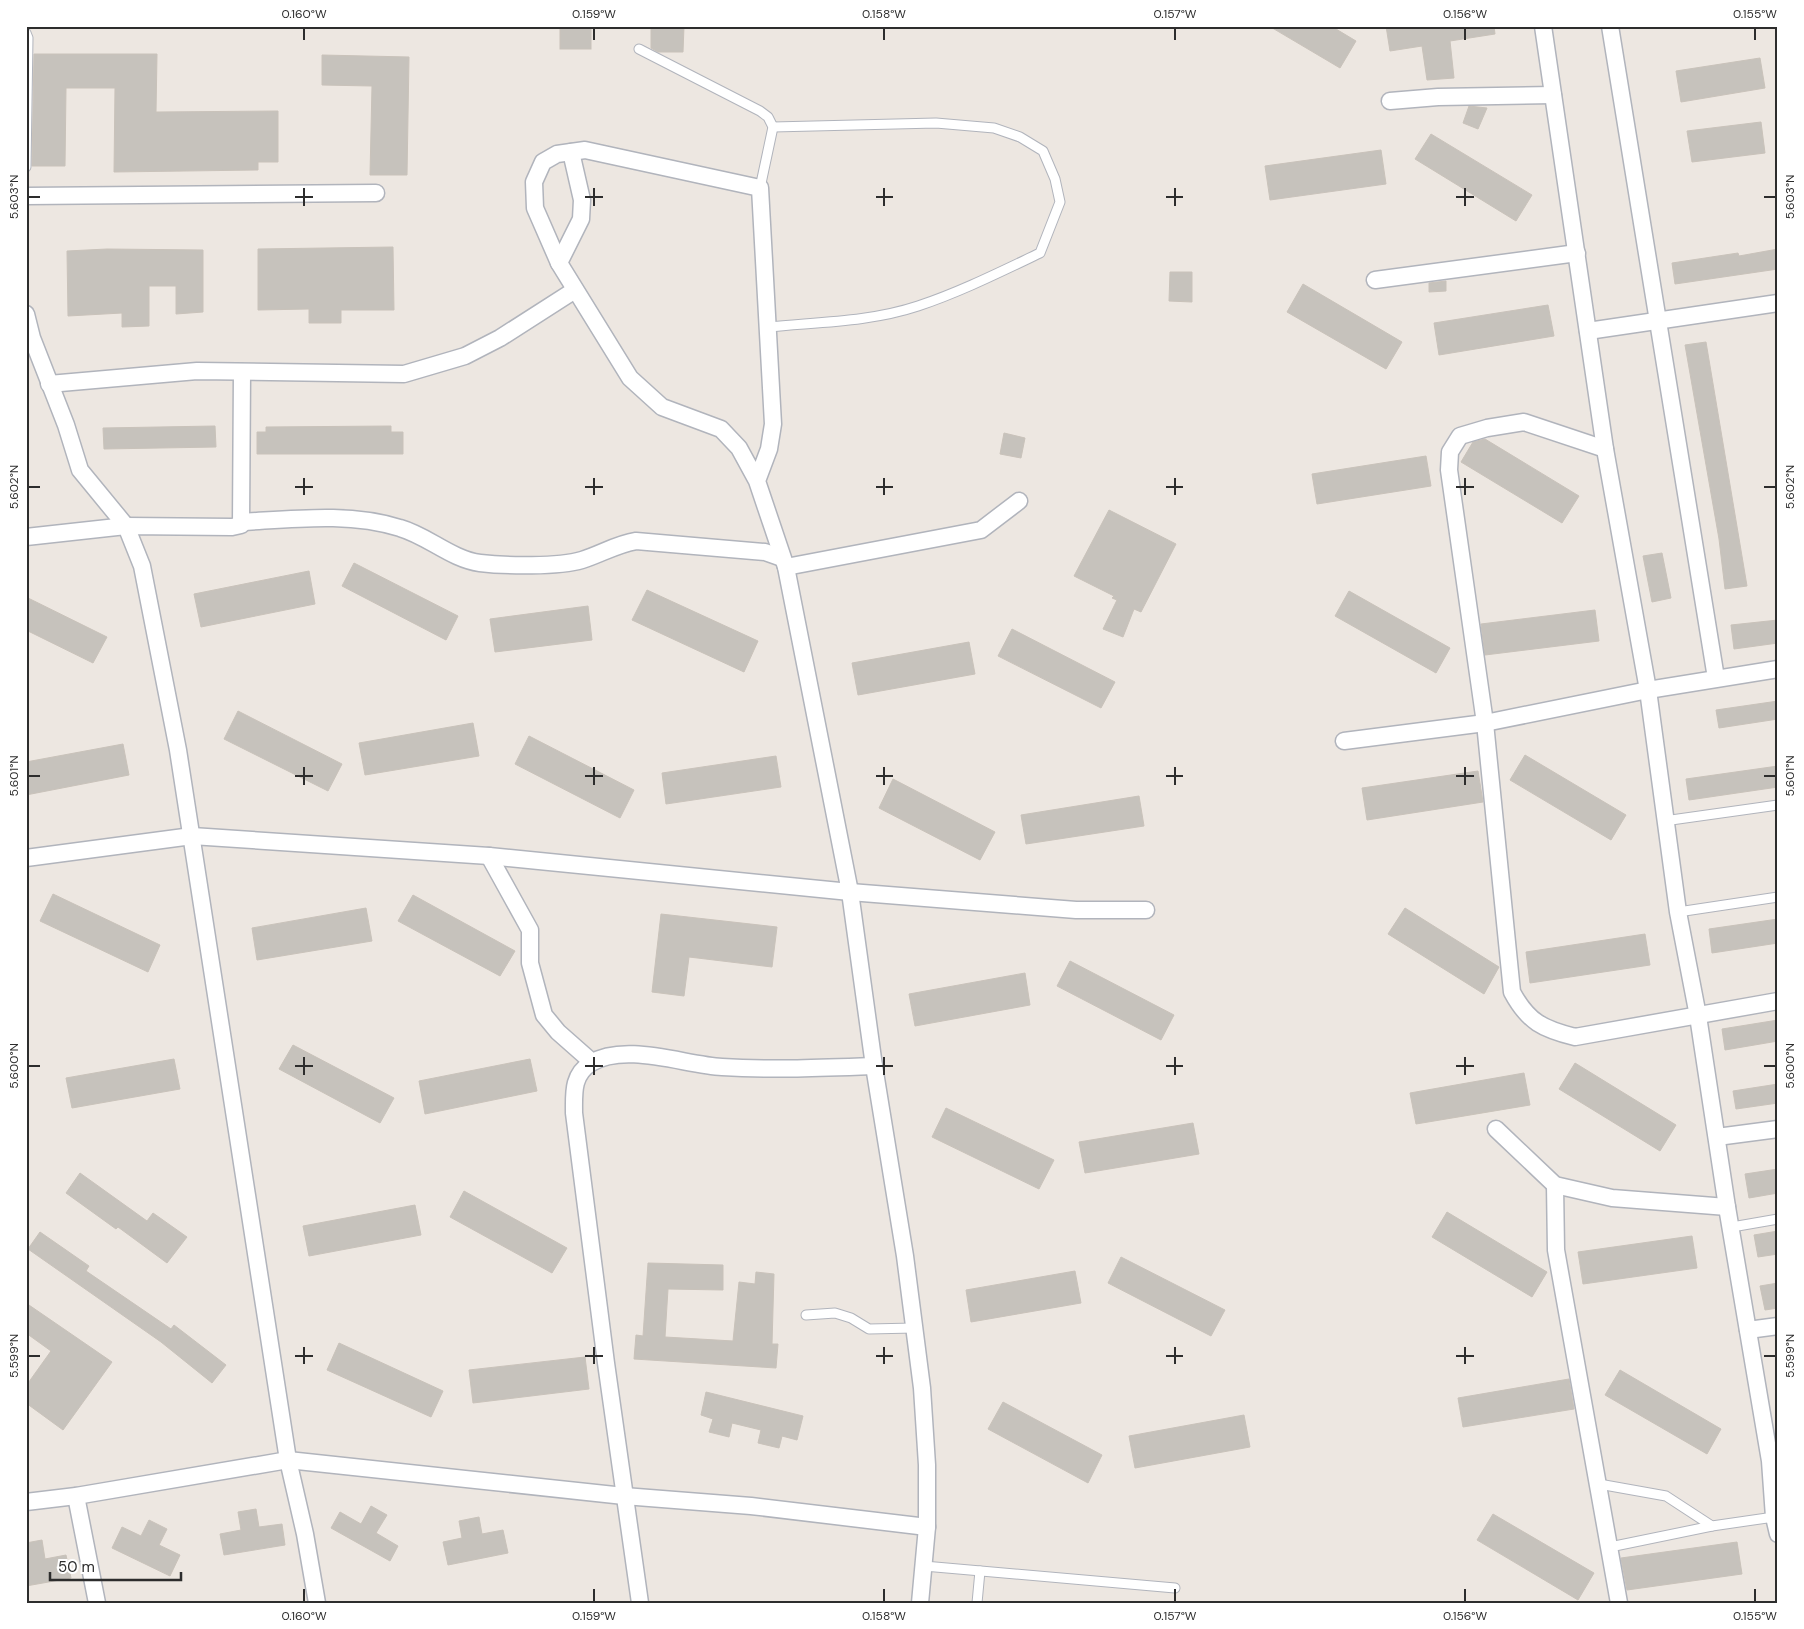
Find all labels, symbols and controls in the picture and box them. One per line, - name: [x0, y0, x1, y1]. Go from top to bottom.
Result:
- text: 0.160°W: [281, 6, 327, 22]
- text: 0.159°W: [572, 6, 616, 22]
- text: 0.158°W: [862, 6, 906, 22]
- text: 0.157°W: [1154, 6, 1197, 22]
- text: 0.156°W: [1443, 6, 1487, 22]
- text: 0.155°W: [1733, 6, 1777, 22]
- text: 5.603°N: [6, 175, 22, 219]
- text: 5.603°N: [1782, 175, 1798, 219]
- text: 5.602°N: [6, 465, 22, 509]
- text: 5.602°N: [1782, 465, 1798, 509]
- text: 5.601°N: [6, 755, 22, 797]
- text: 5.601°N: [1782, 755, 1798, 797]
- text: 5.600°N: [6, 1043, 22, 1089]
- text: 5.600°N: [1782, 1043, 1798, 1089]
- text: 5.599°N: [6, 1334, 22, 1378]
- text: 5.599°N: [1782, 1334, 1798, 1378]
- scale bar: [50, 1549, 181, 1581]
- text: 50 m: [58, 1557, 95, 1577]
- text: 0.160°W: [281, 1608, 327, 1624]
- text: 0.159°W: [572, 1608, 616, 1624]
- text: 0.158°W: [862, 1608, 906, 1624]
- text: 0.157°W: [1154, 1608, 1197, 1624]
- text: 0.156°W: [1443, 1608, 1487, 1624]
- text: 0.155°W: [1733, 1608, 1777, 1624]

